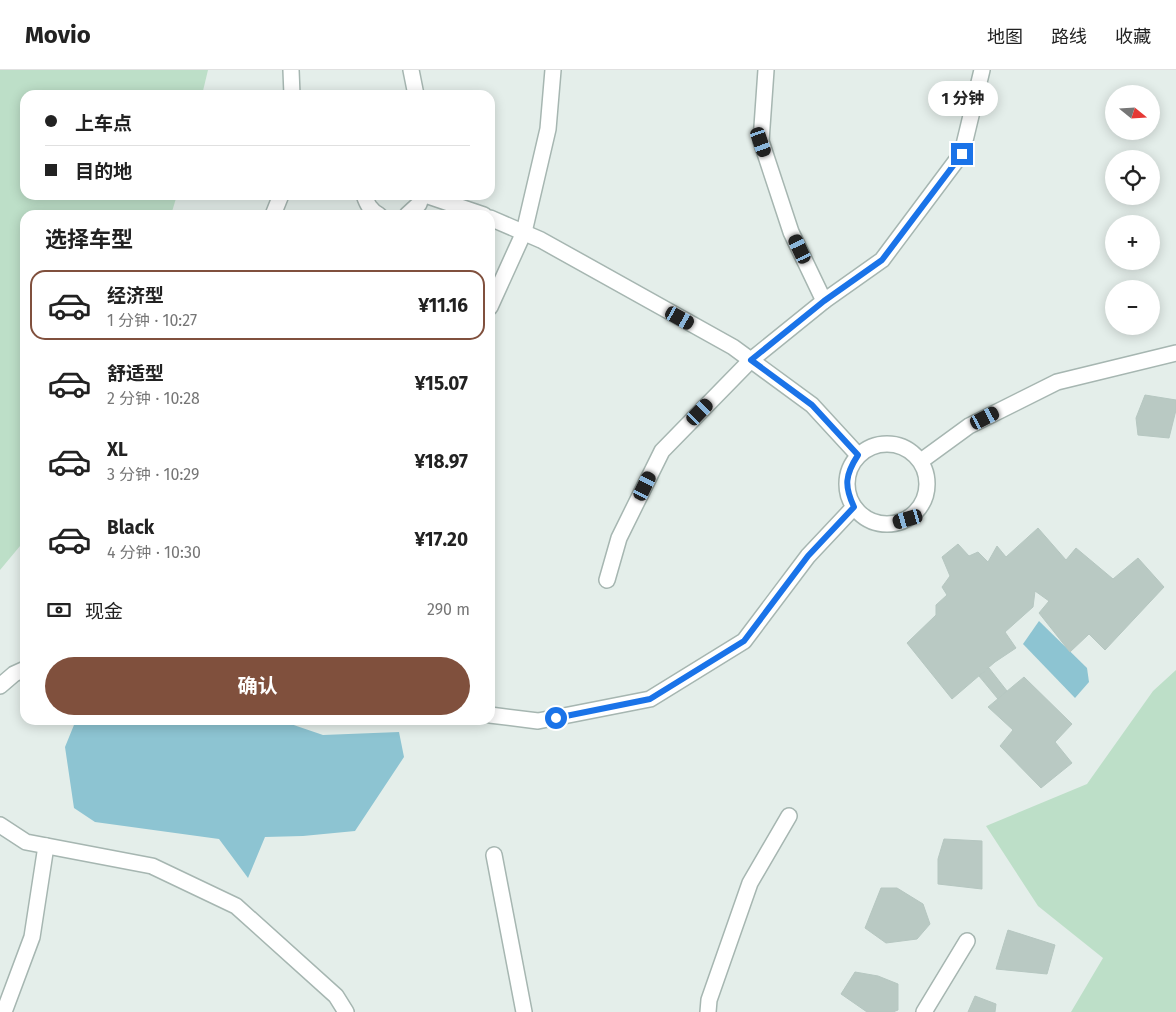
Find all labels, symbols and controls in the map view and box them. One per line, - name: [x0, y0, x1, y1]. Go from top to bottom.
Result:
- text: Movio: [25, 21, 91, 49]
- text: 地图: [987, 26, 1023, 48]
- text: 路线: [1051, 26, 1087, 48]
- text: 收藏: [1115, 26, 1151, 48]
- callout: 1 分钟: [927, 82, 997, 116]
- north arrow: [1105, 85, 1160, 140]
- map controls: [1105, 85, 1160, 335]
- text: 1 分钟: [941, 89, 985, 108]
- text: 上车点: [75, 112, 132, 135]
- car: [749, 125, 772, 159]
- route end: [951, 143, 973, 165]
- button: locate: [1105, 150, 1160, 205]
- text: 目的地: [75, 160, 132, 183]
- button: +: [1105, 215, 1160, 270]
- text: 选择车型: [45, 226, 133, 253]
- car: [786, 232, 813, 266]
- button: −: [1105, 280, 1160, 335]
- icon: car: [47, 283, 92, 328]
- text: 经济型: [107, 284, 164, 307]
- text: ¥11.16: [418, 294, 468, 317]
- car: [663, 304, 696, 332]
- text: 1 分钟 · 10:27: [107, 311, 197, 330]
- icon: car: [47, 361, 92, 406]
- text: 舒适型: [107, 362, 164, 385]
- text: ¥15.07: [415, 372, 468, 395]
- text: 2 分钟 · 10:28: [107, 389, 200, 408]
- car: [684, 396, 715, 428]
- car: [968, 405, 1001, 431]
- text: XL: [107, 438, 128, 461]
- icon: car: [47, 439, 92, 484]
- text: ¥18.97: [414, 450, 468, 473]
- text: 3 分钟 · 10:29: [107, 465, 199, 484]
- car: [631, 469, 658, 503]
- car: [891, 508, 924, 530]
- text: Black: [107, 516, 154, 539]
- icon: car: [47, 517, 92, 562]
- text: ¥17.20: [415, 528, 468, 551]
- text: 4 分钟 · 10:30: [107, 543, 201, 562]
- icon: cash: [45, 596, 73, 624]
- text: 现金: [85, 600, 123, 623]
- text: 290 m: [427, 600, 470, 619]
- button: 确认: [45, 657, 470, 715]
- route start: [545, 707, 567, 729]

